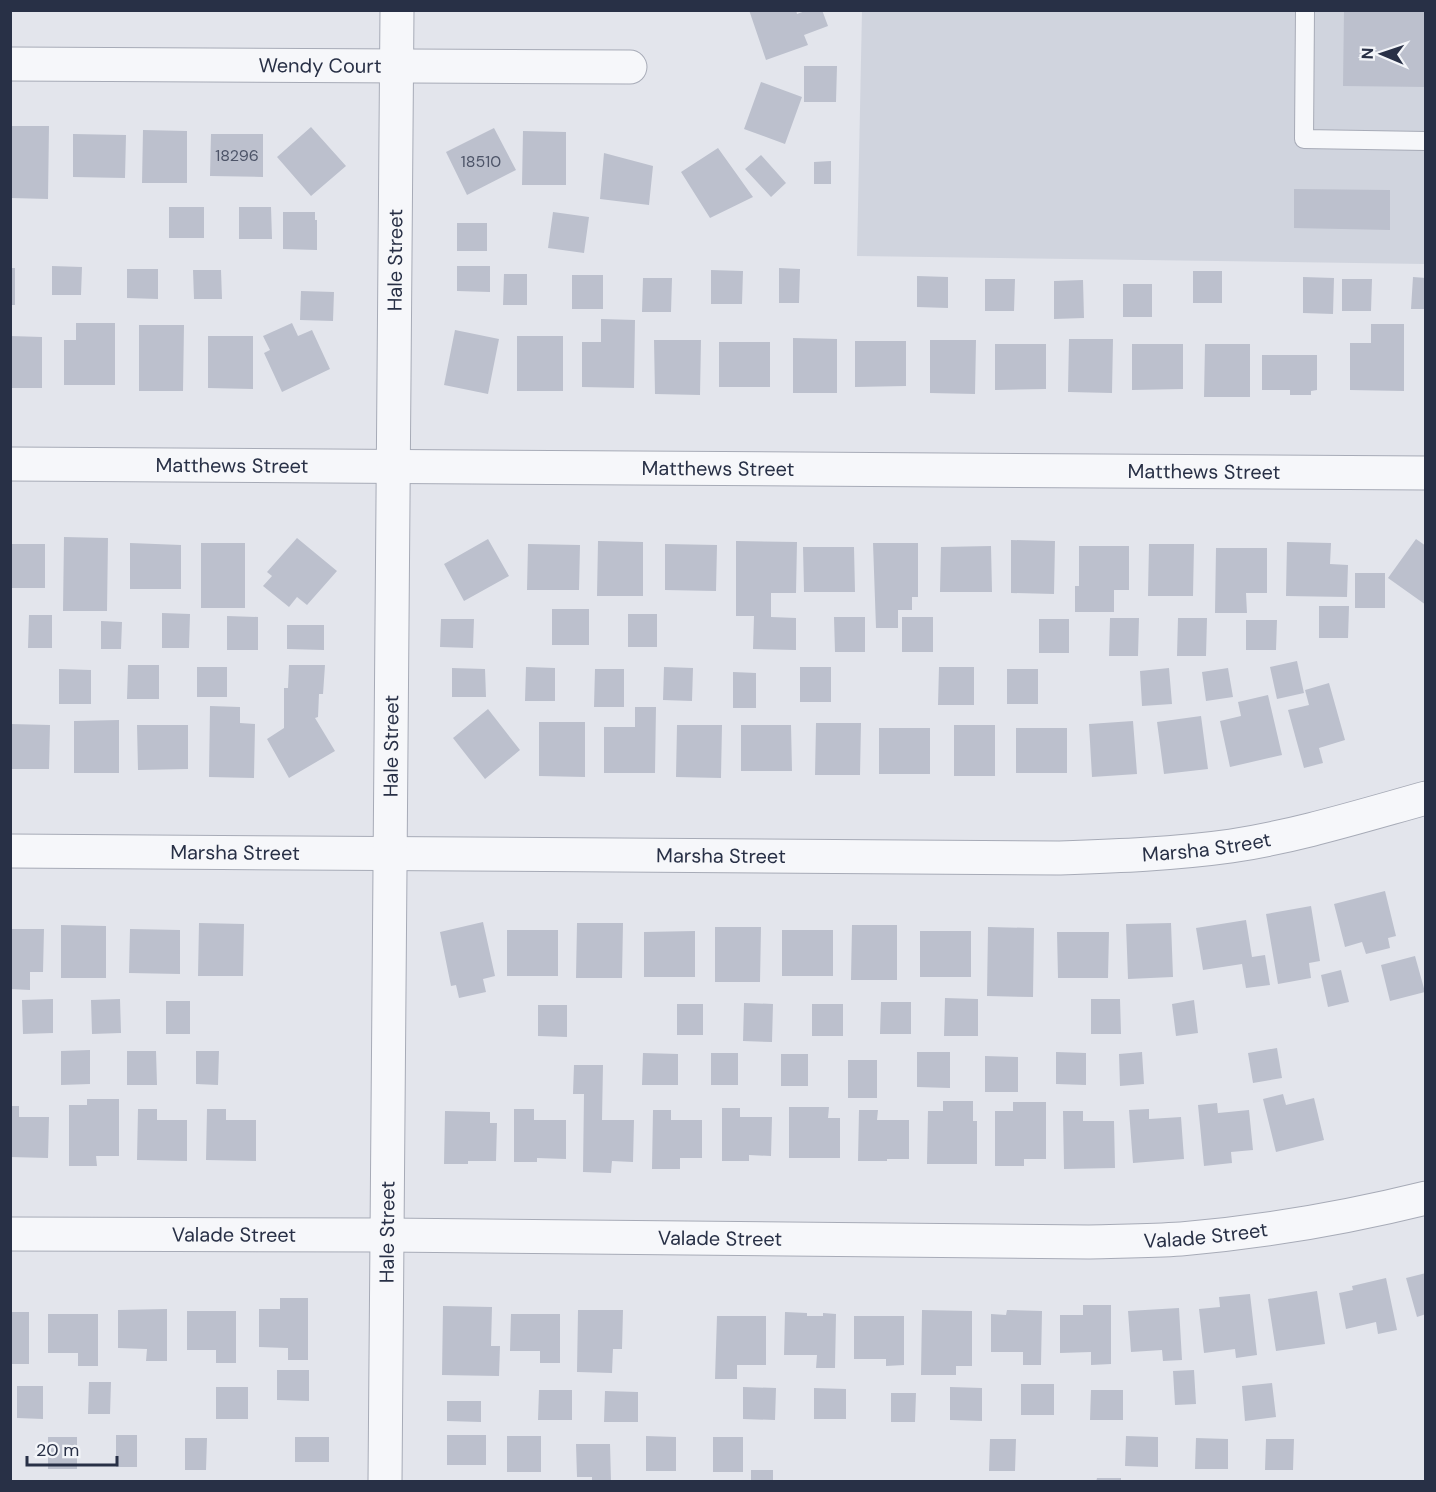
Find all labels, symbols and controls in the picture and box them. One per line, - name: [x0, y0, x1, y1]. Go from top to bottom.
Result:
- north arrow: [1352, 24, 1412, 84]
- text: N: [1357, 47, 1378, 60]
- street label: Wendy Court: [258, 52, 382, 79]
- house number: 18296: [215, 145, 259, 166]
- house number: 18510: [461, 151, 501, 172]
- street label: Hale Street: [382, 209, 408, 311]
- street label: Matthews Street: [155, 452, 309, 479]
- street label: Matthews Street: [641, 455, 795, 482]
- street label: Matthews Street: [1127, 458, 1281, 485]
- street label: Hale Street: [378, 695, 404, 797]
- street label: Marsha Street: [1141, 826, 1273, 867]
- street label: Marsha Street: [170, 839, 300, 866]
- street label: Marsha Street: [656, 842, 786, 869]
- street label: Hale Street: [374, 1181, 400, 1283]
- street label: Valade Street: [1143, 1216, 1270, 1254]
- street label: Valade Street: [172, 1221, 296, 1248]
- street label: Valade Street: [658, 1225, 783, 1252]
- scale bar: [27, 1429, 117, 1467]
- text: 20 m: [36, 1438, 79, 1462]

